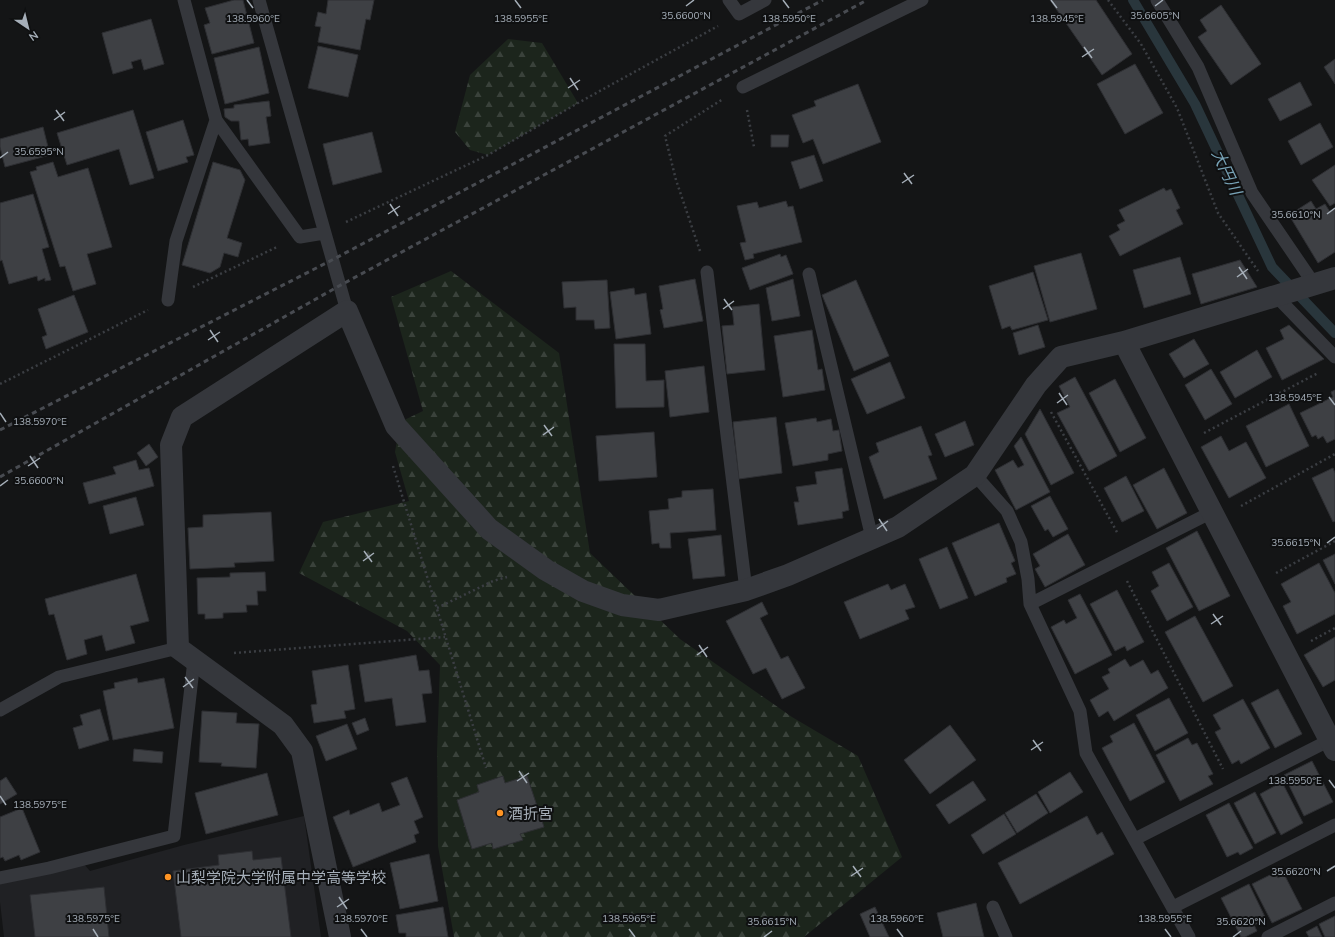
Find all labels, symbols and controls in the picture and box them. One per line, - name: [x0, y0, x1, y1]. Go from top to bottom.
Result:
- north arrow: [8, 8, 48, 48]
- text: 35.6600°N: [661, 9, 711, 22]
- text: 35.6605°N: [1130, 9, 1180, 22]
- text: 138.5960°E: [226, 12, 280, 25]
- text: 138.5955°E: [494, 12, 548, 25]
- text: 138.5950°E: [762, 12, 816, 25]
- text: 138.5945°E: [1030, 12, 1084, 25]
- text: N: [26, 28, 41, 44]
- text: 35.6595°N: [14, 145, 64, 158]
- water label: 大円川: [1208, 146, 1247, 200]
- text: 35.6610°N: [1271, 208, 1321, 221]
- text: 138.5945°E: [1268, 391, 1322, 404]
- text: 138.5970°E: [13, 415, 67, 428]
- text: 35.6600°N: [14, 474, 64, 487]
- text: 35.6615°N: [1271, 536, 1321, 549]
- text: 138.5950°E: [1268, 774, 1322, 787]
- text: 138.5975°E: [13, 798, 67, 811]
- place label: 酒折宮: [508, 804, 553, 823]
- marker: 酒折宮: [495, 808, 505, 818]
- text: 35.6620°N: [1271, 865, 1321, 878]
- place label: 山梨学院大学附属中学高等学校: [176, 868, 386, 887]
- marker: 山梨学院大学附属中学高等学校: [163, 872, 173, 882]
- text: 138.5975°E: [66, 912, 120, 925]
- text: 138.5970°E: [334, 912, 388, 925]
- text: 138.5965°E: [602, 912, 656, 925]
- text: 138.5960°E: [870, 912, 924, 925]
- text: 138.5955°E: [1138, 912, 1192, 925]
- text: 35.6615°N: [747, 915, 797, 928]
- text: 35.6620°N: [1216, 915, 1266, 928]

